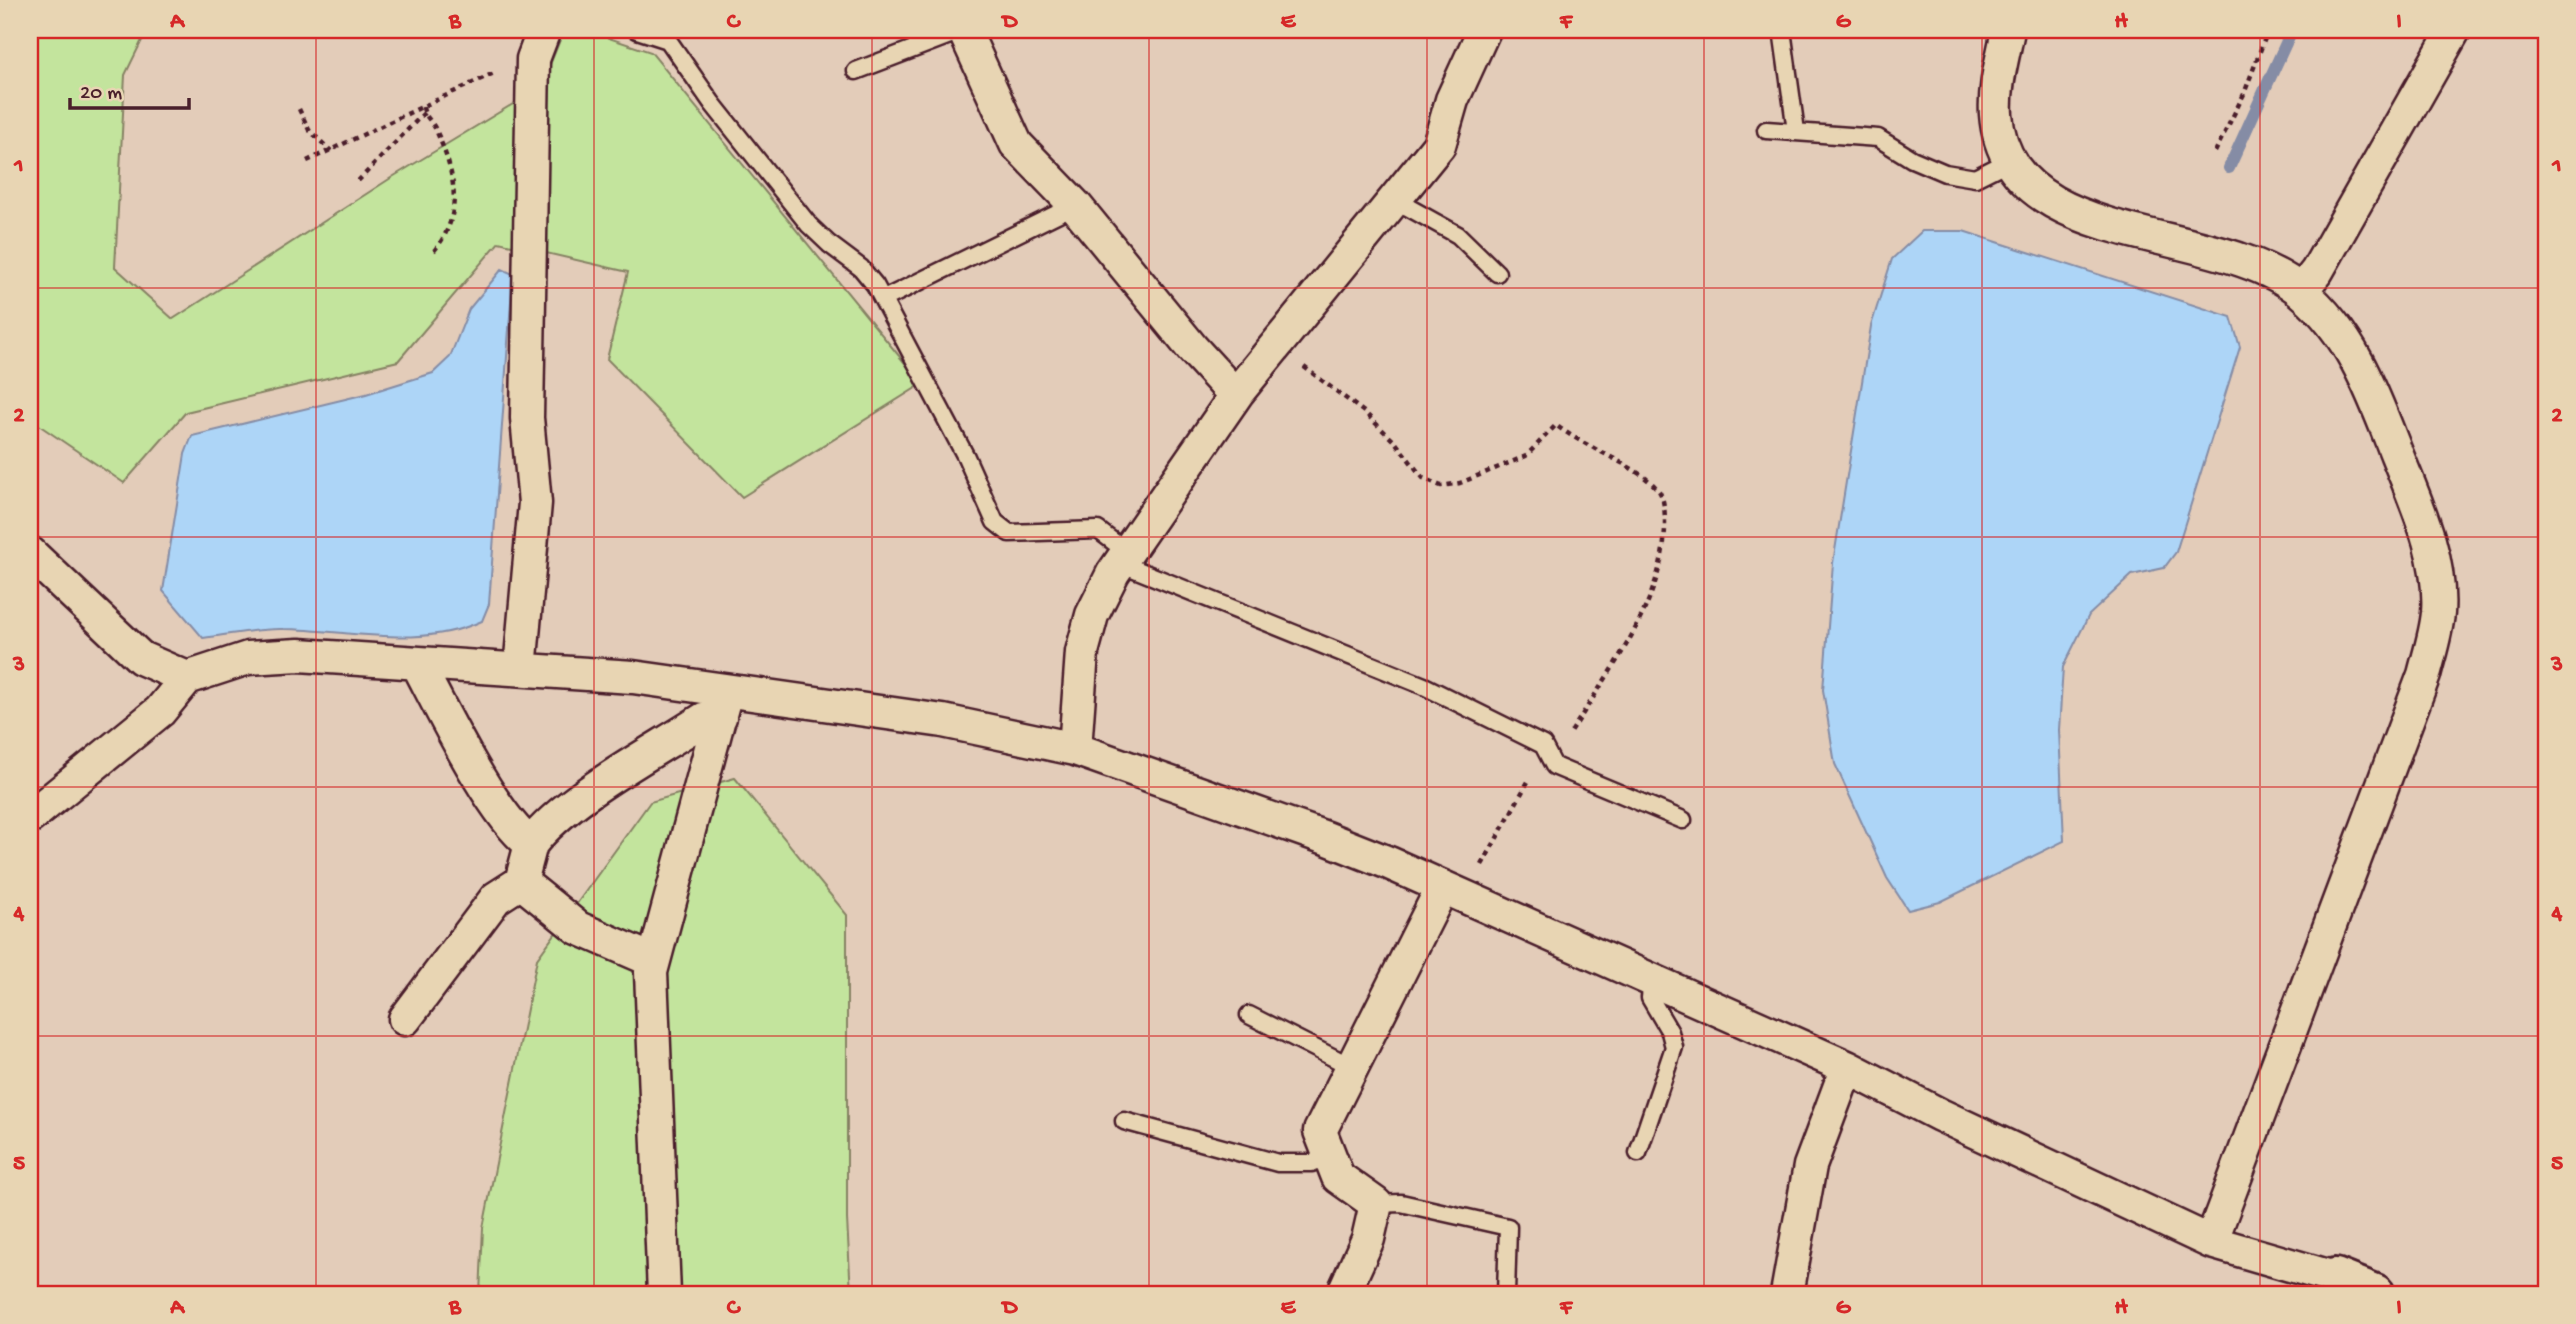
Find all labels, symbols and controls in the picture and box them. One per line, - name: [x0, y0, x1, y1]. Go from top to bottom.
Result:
- text: A: [169, 9, 185, 36]
- text: B: [448, 9, 462, 36]
- text: C: [727, 9, 742, 36]
- text: D: [1001, 9, 1019, 36]
- text: E: [1281, 9, 1297, 36]
- text: F: [1559, 9, 1574, 36]
- text: G: [1836, 9, 1852, 36]
- text: H: [2114, 9, 2128, 36]
- text: I: [2396, 9, 2402, 36]
- scale bar: [70, 66, 189, 110]
- text: 20 m: [80, 82, 122, 107]
- text: 1: [13, 153, 24, 180]
- text: 1: [2551, 153, 2562, 180]
- text: 2: [13, 403, 25, 430]
- text: 2: [2551, 403, 2563, 430]
- text: 3: [12, 652, 25, 679]
- text: 3: [2550, 652, 2563, 679]
- text: 4: [13, 901, 25, 928]
- text: 4: [2551, 901, 2563, 928]
- text: 5: [13, 1151, 25, 1178]
- text: 5: [2551, 1151, 2563, 1178]
- text: A: [169, 1295, 185, 1322]
- text: B: [448, 1295, 462, 1322]
- text: C: [727, 1295, 742, 1322]
- text: D: [1001, 1295, 1019, 1322]
- text: E: [1281, 1295, 1297, 1322]
- text: F: [1559, 1295, 1574, 1322]
- text: G: [1836, 1295, 1852, 1322]
- text: H: [2114, 1295, 2128, 1322]
- text: I: [2396, 1295, 2402, 1322]

